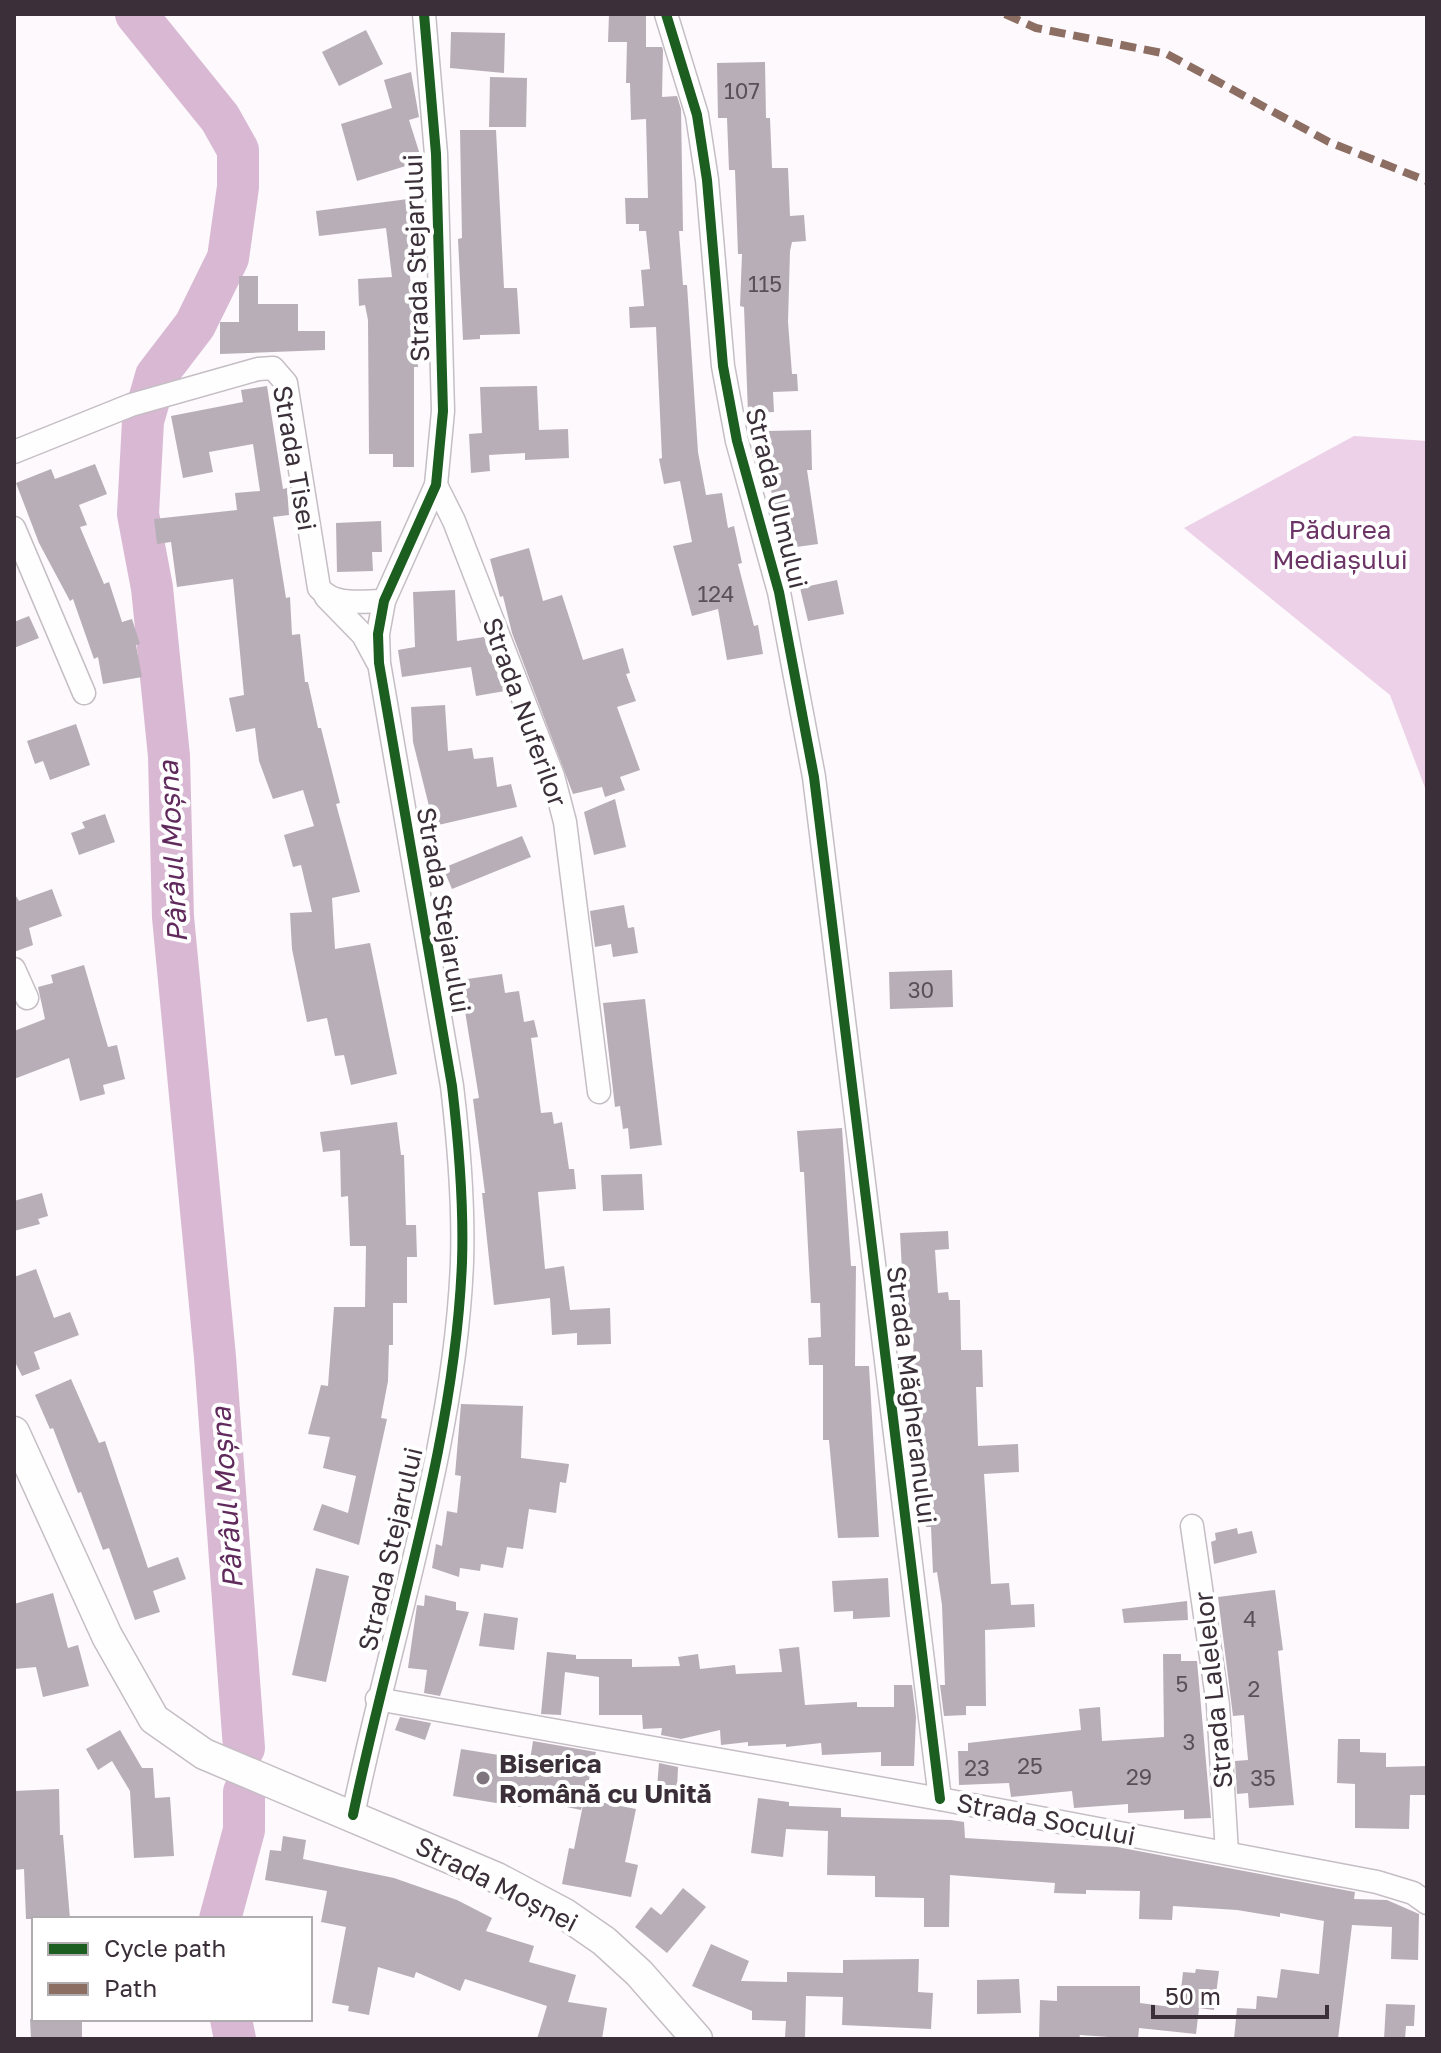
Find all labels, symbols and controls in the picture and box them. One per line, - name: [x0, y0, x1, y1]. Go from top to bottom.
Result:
- house number: 107: [724, 77, 760, 104]
- street label: Strada Stejarului: [397, 153, 435, 363]
- house number: 115: [748, 270, 782, 297]
- street label: Strada Tisei: [267, 383, 323, 533]
- street label: Strada Ulmului: [740, 404, 814, 592]
- park label: Pădurea Mediașului: [1272, 514, 1408, 575]
- house number: 124: [698, 580, 734, 607]
- street label: Strada Nuferilor: [476, 613, 574, 811]
- water label: Pârâul Moșna: [151, 759, 194, 944]
- street label: Strada Stejarului: [411, 805, 477, 1015]
- house number: 30: [908, 976, 934, 1003]
- street label: Strada Măgheranului: [881, 1264, 943, 1526]
- water label: Pârâul Moșna: [203, 1405, 250, 1590]
- street label: Strada Stejarului: [351, 1444, 429, 1654]
- street label: Strada Lalelelor: [1187, 1590, 1239, 1790]
- house number: 4: [1243, 1605, 1257, 1632]
- house number: 5: [1176, 1670, 1188, 1697]
- house number: 2: [1248, 1675, 1260, 1702]
- house number: 3: [1183, 1728, 1195, 1755]
- place label: Biserica Română cu Unită: [499, 1748, 712, 1809]
- house number: 25: [1017, 1752, 1043, 1779]
- house number: 23: [964, 1754, 990, 1781]
- house number: 29: [1126, 1763, 1152, 1790]
- house number: 35: [1250, 1764, 1276, 1791]
- marker: Biserica Română cu Unită: [474, 1769, 492, 1787]
- street label: Strada Socului: [954, 1786, 1138, 1852]
- street label: Strada Moșnei: [411, 1830, 583, 1938]
- legend: [32, 1917, 312, 2021]
- text: Cycle path: [104, 1933, 226, 1962]
- scale bar: [1153, 1969, 1327, 2019]
- text: Path: [104, 1973, 157, 2002]
- text: 50 m: [1165, 1981, 1221, 2010]

